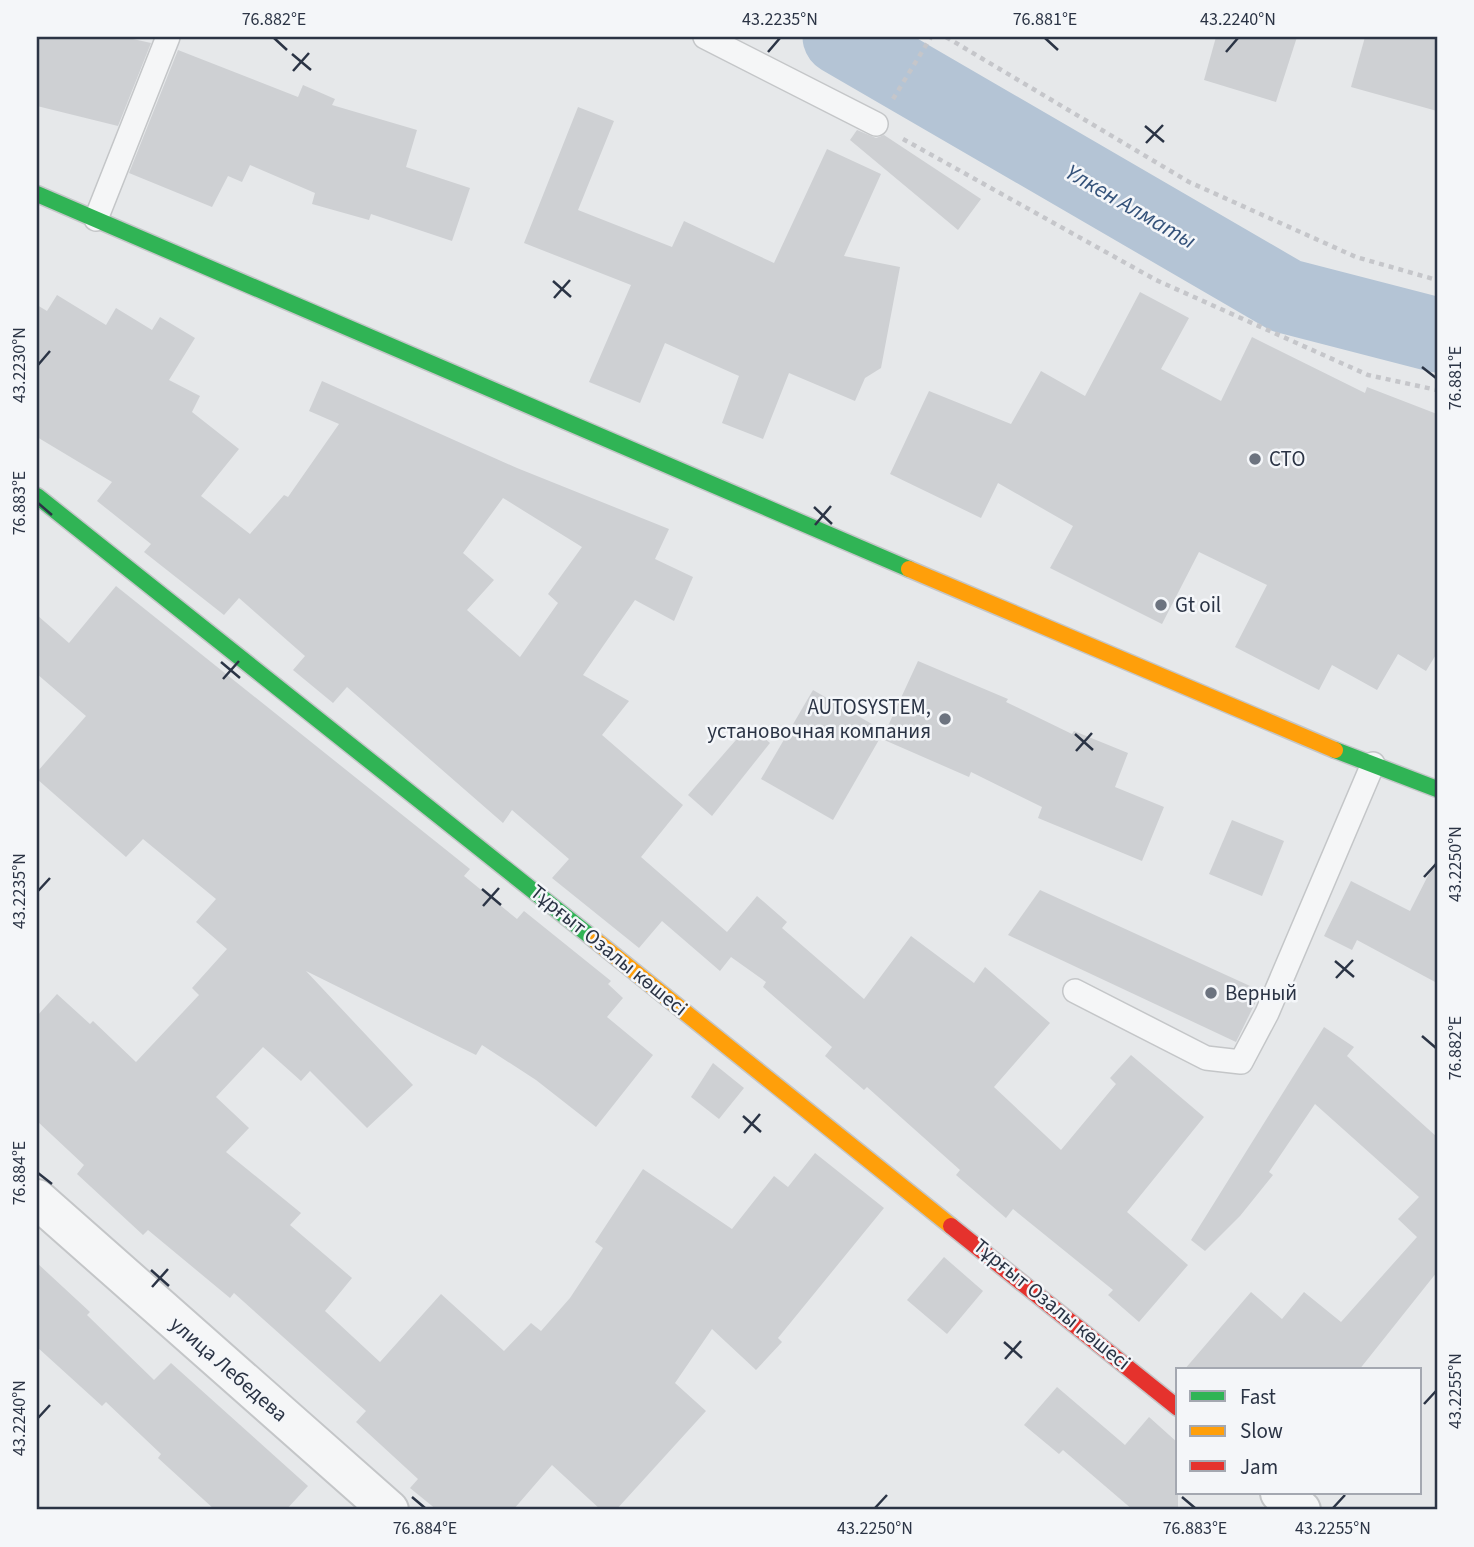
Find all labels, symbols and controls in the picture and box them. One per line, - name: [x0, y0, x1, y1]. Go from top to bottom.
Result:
- text: 76.882°E: [242, 7, 306, 32]
- text: 43.2235°N: [742, 7, 818, 32]
- text: 76.881°E: [1013, 7, 1077, 32]
- text: 43.2240°N: [1200, 7, 1276, 32]
- water label: Үлкен Алматы: [1059, 156, 1202, 257]
- text: 43.2230°N: [7, 327, 32, 403]
- text: 76.881°E: [1443, 346, 1468, 410]
- place label: СТО: [1269, 444, 1305, 474]
- marker: СТО: [1247, 451, 1263, 467]
- text: 76.883°E: [7, 471, 32, 535]
- place label: Gt oil: [1175, 590, 1221, 620]
- marker: Gt oil: [1153, 597, 1169, 613]
- place label: AUTOSYSTEM, установочная компания: [707, 692, 931, 746]
- marker: AUTOSYSTEM, установочная компания: [937, 711, 953, 727]
- text: 43.2250°N: [1443, 826, 1468, 902]
- text: 43.2235°N: [7, 853, 32, 929]
- street label: Тұрғыт Озалы көшесі: [524, 877, 694, 1023]
- place label: Верный: [1225, 978, 1297, 1008]
- marker: Верный: [1203, 985, 1219, 1001]
- text: 76.882°E: [1443, 1016, 1468, 1080]
- text: 76.884°E: [7, 1141, 32, 1205]
- street label: Тұрғыт Озалы көшесі: [967, 1231, 1137, 1377]
- street label: улица Лебедева: [163, 1309, 295, 1429]
- text: 43.2255°N: [1443, 1353, 1468, 1429]
- legend: [1176, 1368, 1422, 1494]
- text: 43.2240°N: [7, 1380, 32, 1456]
- text: Fast: [1240, 1382, 1276, 1412]
- text: Slow: [1240, 1416, 1283, 1446]
- text: Jam: [1240, 1452, 1278, 1482]
- text: 76.884°E: [393, 1516, 457, 1541]
- text: 43.2250°N: [837, 1516, 913, 1541]
- text: 76.883°E: [1163, 1516, 1227, 1541]
- text: 43.2255°N: [1295, 1516, 1371, 1541]

